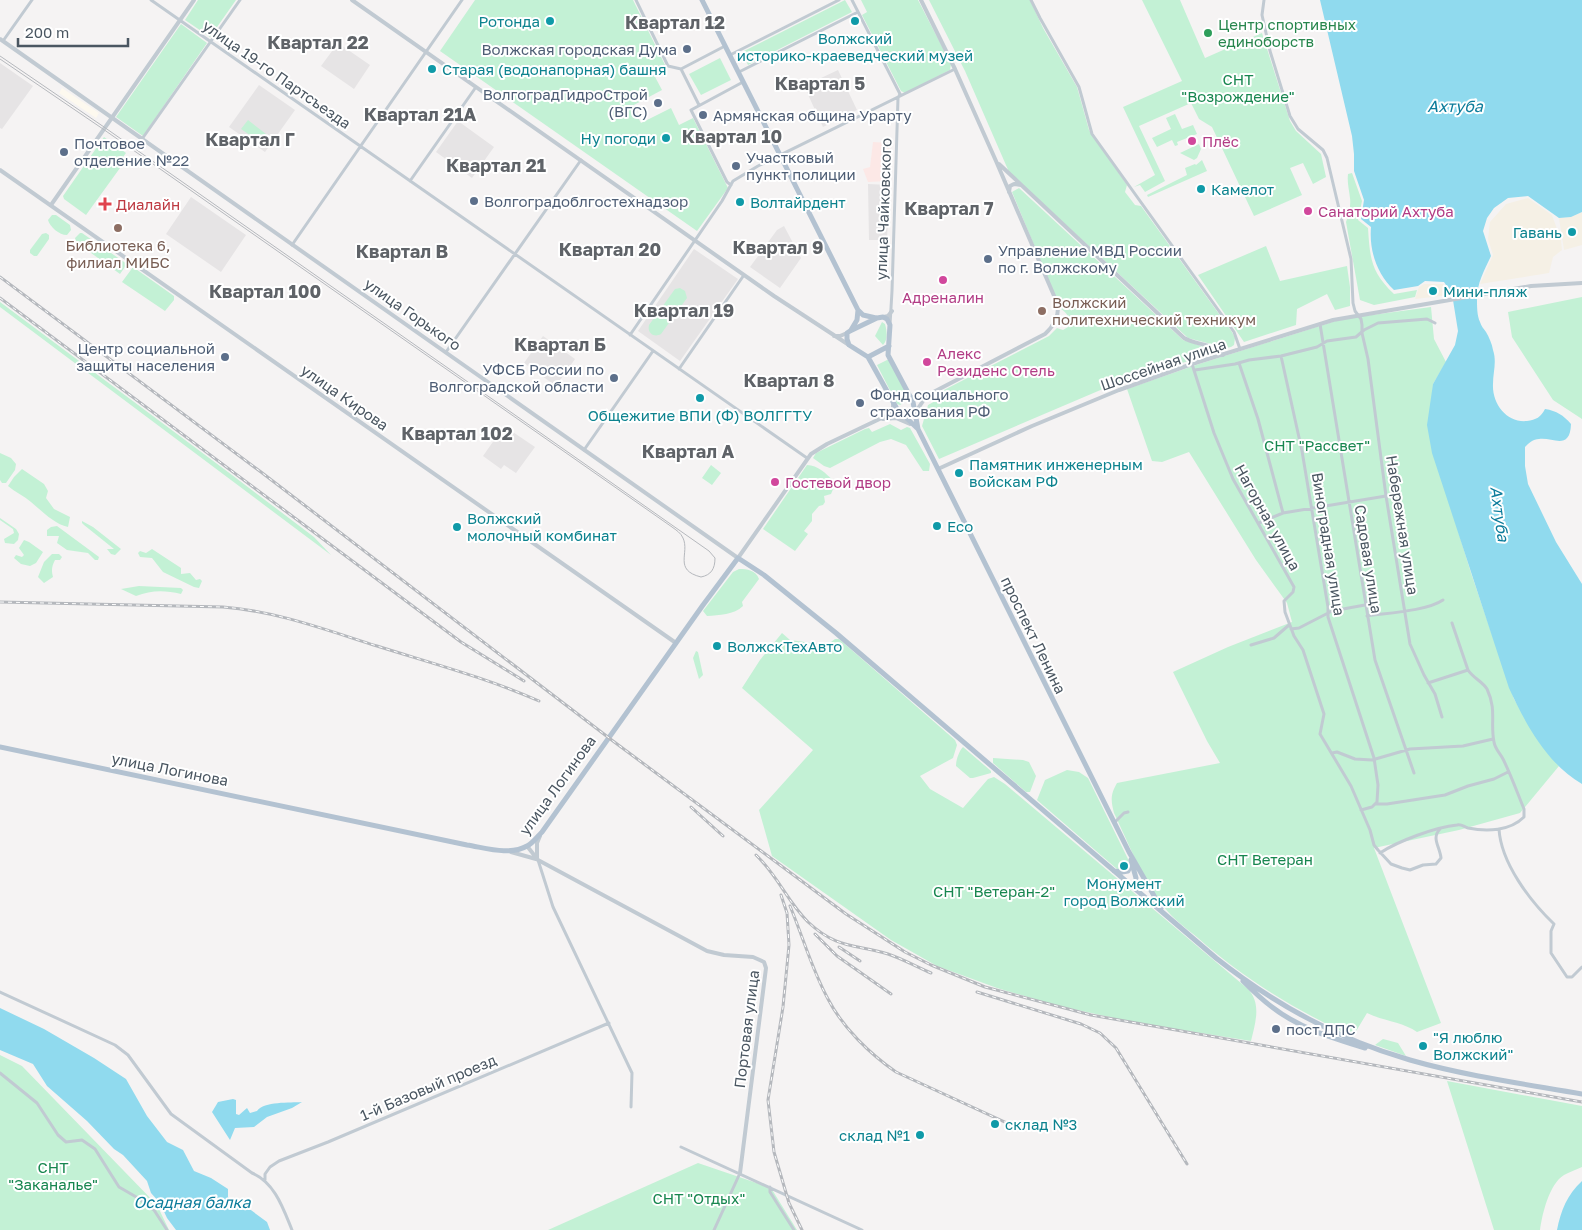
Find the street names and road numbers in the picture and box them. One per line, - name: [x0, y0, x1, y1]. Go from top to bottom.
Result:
- street label: улица 19-го Партсъезда: [199, 16, 355, 132]
- street label: улица Чайковского: [872, 138, 894, 280]
- street label: улица Горького: [361, 274, 465, 354]
- street label: Шоссейная улица: [1098, 334, 1228, 394]
- street label: улица Кирова: [298, 360, 392, 434]
- street label: Набережная улица: [1383, 454, 1423, 596]
- street label: Нагорная улица: [1231, 461, 1305, 573]
- street label: Виноградная улица: [1309, 471, 1349, 617]
- street label: Садовая улица: [1352, 503, 1386, 615]
- street label: проспект Ленина: [998, 573, 1070, 697]
- street label: улица Логинова: [515, 732, 599, 838]
- street label: улица Логинова: [110, 749, 230, 789]
- street label: Портовая улица: [730, 969, 762, 1089]
- street label: 1-й Базовый проезд: [357, 1050, 499, 1124]

